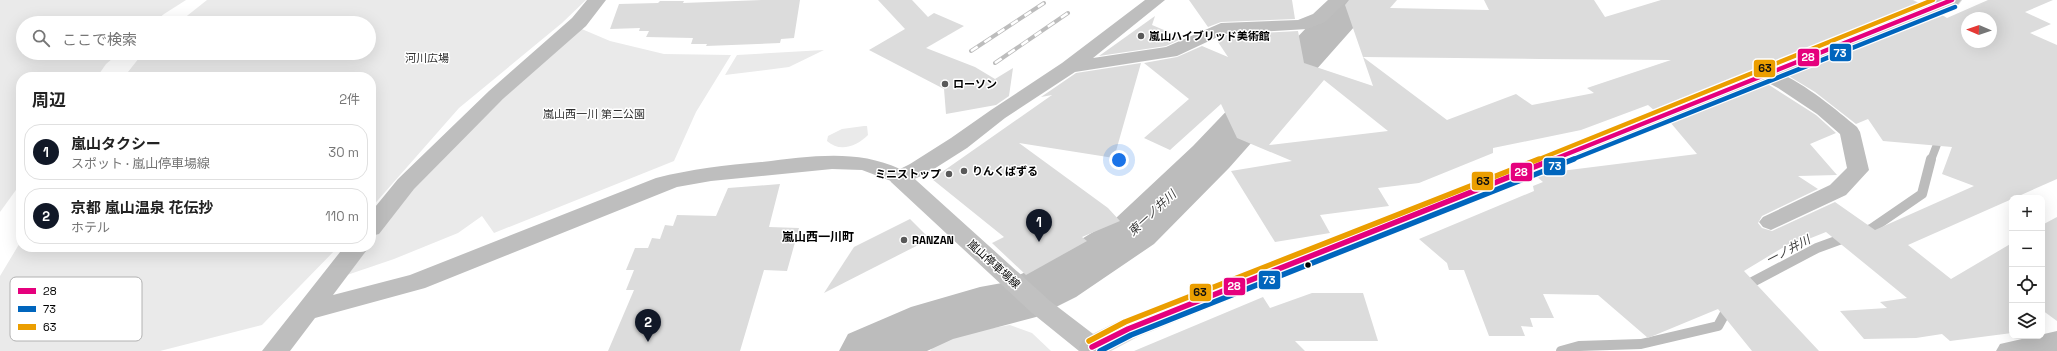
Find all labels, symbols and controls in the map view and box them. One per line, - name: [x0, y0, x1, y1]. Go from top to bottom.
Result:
- north arrow: [1961, 12, 1997, 48]
- search box: [16, 16, 376, 60]
- icon: search: [30, 27, 52, 49]
- place label: 嵐山ハイブリッド美術館: [1149, 29, 1270, 43]
- text: ここで検索: [62, 30, 137, 49]
- marker: 嵐山ハイブリッド美術館: [1136, 31, 1146, 41]
- line badge: 73: [1829, 43, 1852, 62]
- text: 73: [1834, 46, 1847, 60]
- line badge: 28: [1797, 48, 1820, 67]
- text: 28: [1801, 50, 1815, 64]
- park label: 河川広場: [405, 51, 449, 65]
- line badge: 63: [1753, 59, 1776, 78]
- text: 63: [1758, 61, 1772, 75]
- place label: ローソン: [953, 77, 997, 91]
- marker: ローソン: [940, 79, 950, 89]
- text: 周辺: [32, 89, 66, 111]
- text: 2件: [339, 91, 360, 108]
- park label: 嵐山西一川 第二公園: [543, 107, 645, 121]
- text: 嵐山タクシー: [71, 134, 161, 153]
- text: 1: [43, 144, 49, 161]
- text: 30 m: [328, 144, 359, 161]
- your location: [1109, 150, 1129, 170]
- text: スポット · 嵐山停車場線: [71, 155, 210, 172]
- line badge: 73: [1543, 157, 1566, 176]
- text: 73: [1549, 159, 1562, 173]
- line badge: 28: [1510, 162, 1533, 182]
- place label: りんくぱずる: [972, 164, 1038, 178]
- text: 28: [1514, 165, 1528, 179]
- marker: りんくぱずる: [959, 166, 969, 176]
- place label: ミニストップ: [875, 167, 941, 181]
- marker: ミニストップ: [944, 169, 954, 179]
- line badge: 63: [1471, 171, 1494, 191]
- text: 63: [1476, 174, 1490, 188]
- water label: 東一ノ井川: [1125, 185, 1181, 239]
- map controls: [2009, 195, 2045, 339]
- button: +: [2009, 195, 2045, 231]
- text: 京都 嵐山温泉 花伝抄: [71, 198, 214, 217]
- text: 2: [42, 208, 50, 225]
- text: 110 m: [325, 208, 359, 225]
- pin: 1: [1026, 209, 1052, 242]
- text: ホテル: [71, 219, 110, 236]
- district label: 嵐山西一川町: [782, 229, 854, 245]
- water label: 一ノ井川: [1763, 231, 1815, 268]
- button: −: [2009, 231, 2045, 267]
- place label: RANZAN: [912, 233, 954, 247]
- marker: RANZAN: [899, 235, 909, 245]
- street label: 嵐山停車場線: [965, 237, 1023, 291]
- unlabelled marker: [1303, 260, 1313, 270]
- button: locate: [2009, 267, 2045, 303]
- line badge: 73: [1258, 270, 1281, 290]
- text: 73: [1263, 273, 1276, 287]
- legend: [10, 277, 142, 341]
- line badge: 28: [1223, 277, 1246, 296]
- text: 28: [1227, 279, 1241, 293]
- line badge: 63: [1189, 283, 1212, 302]
- text: 28: [43, 284, 57, 298]
- text: 63: [1193, 285, 1207, 299]
- text: 73: [43, 302, 56, 316]
- button: layers: [2009, 303, 2045, 339]
- pin: 2: [635, 309, 661, 342]
- text: 63: [43, 320, 57, 334]

